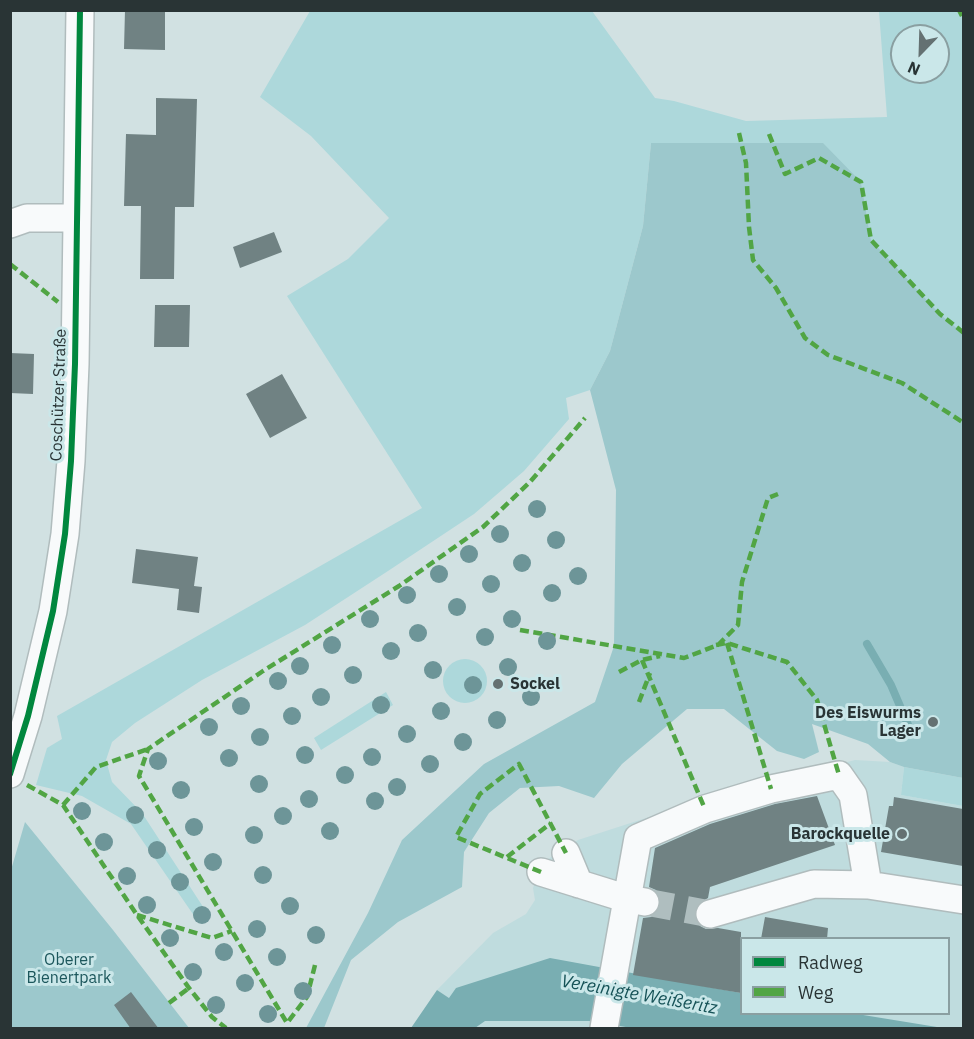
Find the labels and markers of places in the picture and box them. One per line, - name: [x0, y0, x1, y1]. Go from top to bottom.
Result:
- place label: Sockel: [510, 674, 560, 694]
- marker: Sockel: [491, 677, 505, 691]
- place label: Des Eiswurms Lager: [815, 703, 921, 741]
- marker: Des Eiswurms Lager: [926, 715, 940, 729]
- place label: Barockquelle: [791, 824, 890, 844]
- marker: Barockquelle: [895, 827, 909, 841]

